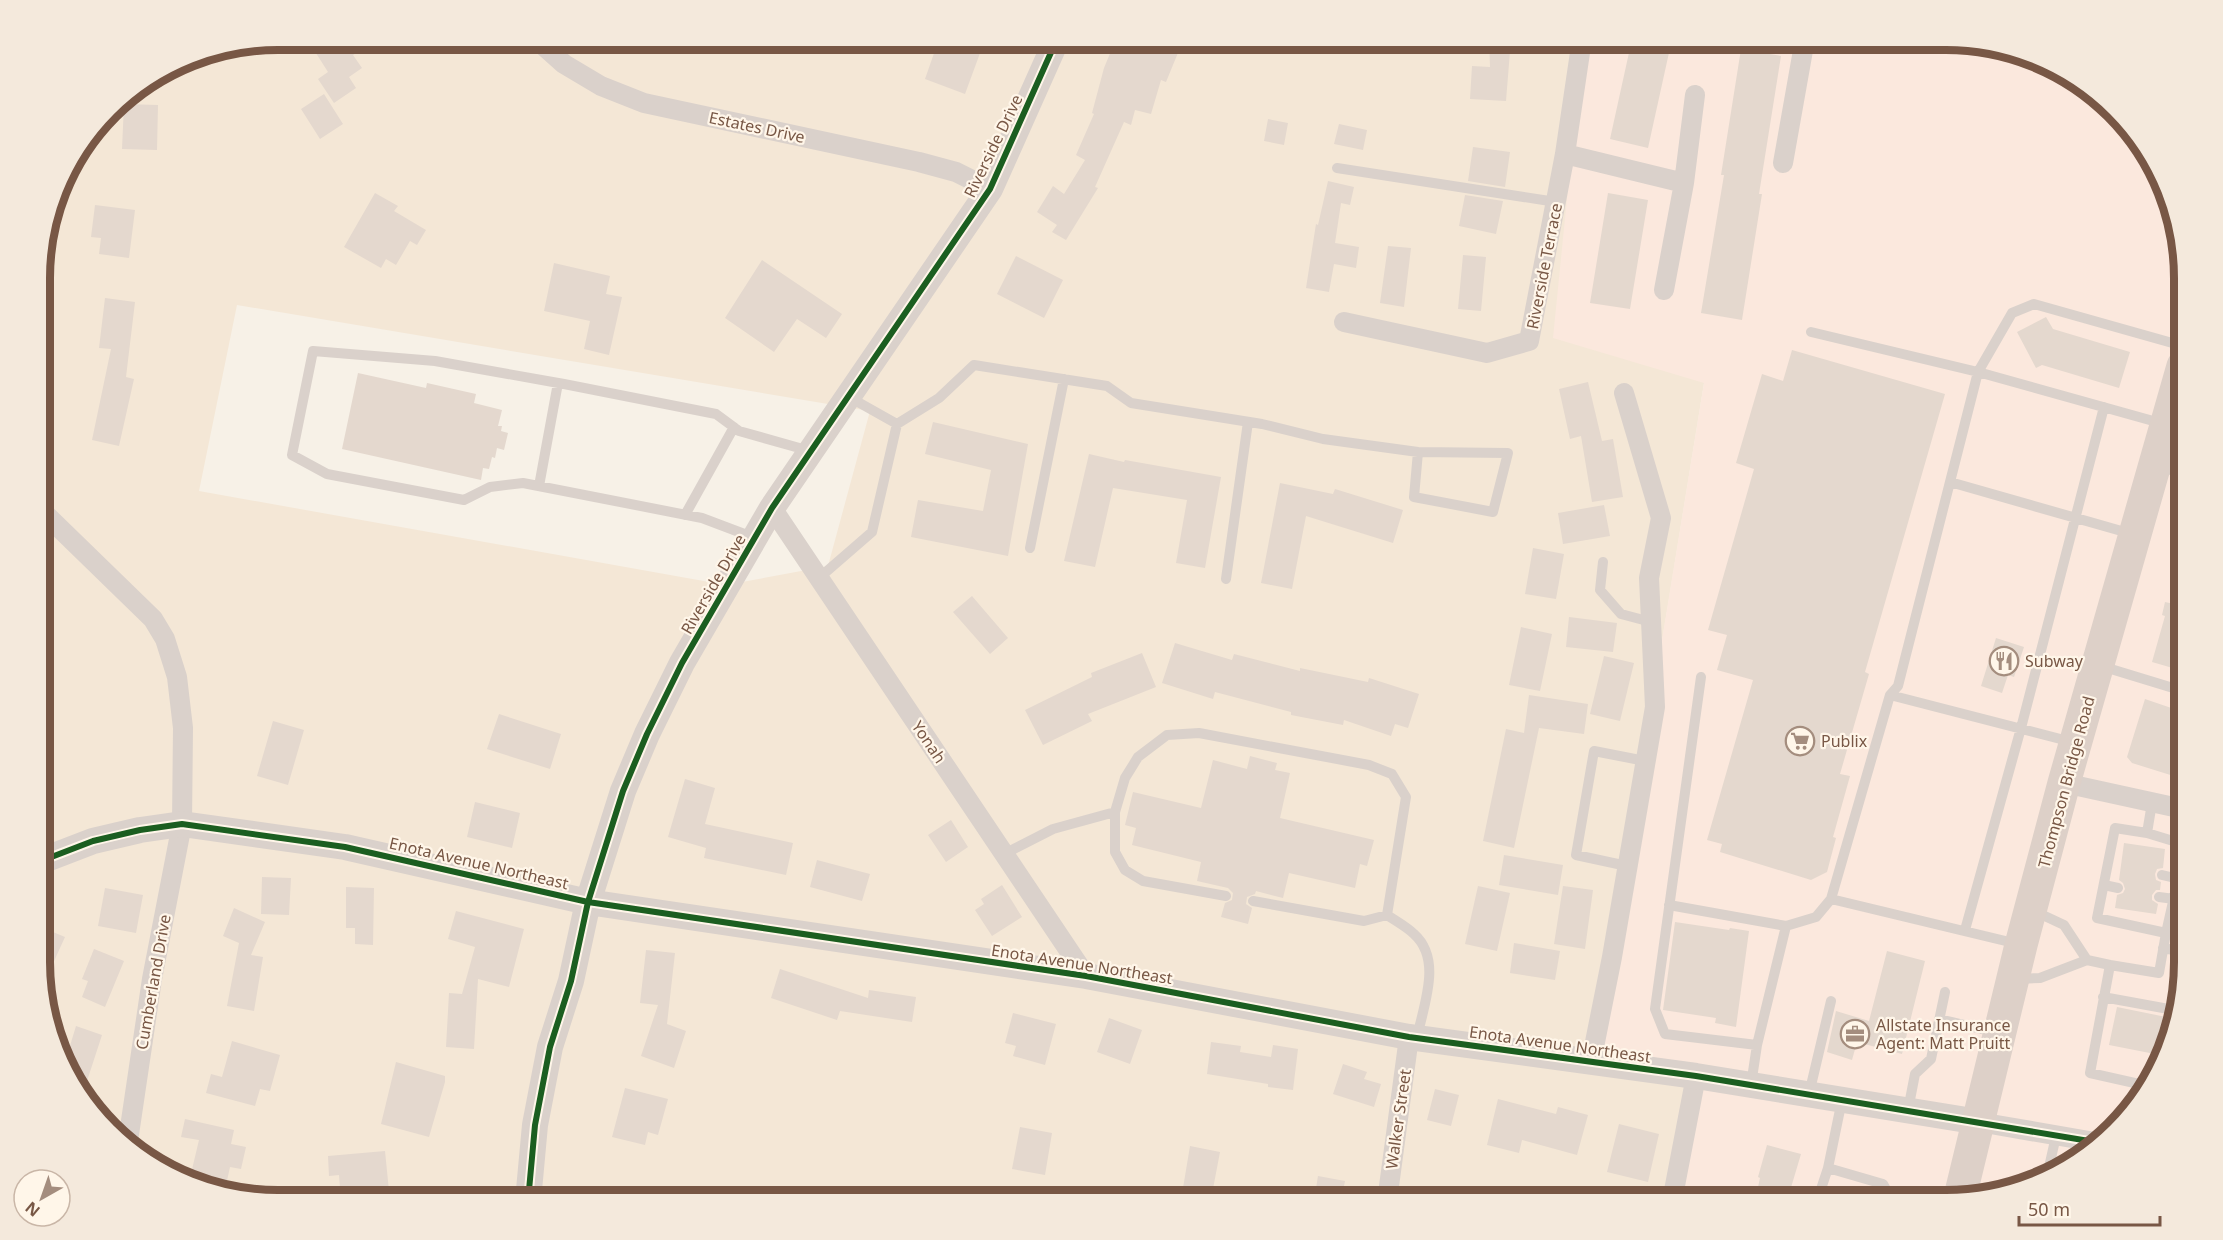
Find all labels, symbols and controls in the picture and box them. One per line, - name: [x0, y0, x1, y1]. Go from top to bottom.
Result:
- street label: Riverside Drive: [959, 91, 1027, 201]
- street label: Estates Drive: [707, 106, 807, 148]
- street label: Riverside Terrace: [1521, 201, 1567, 331]
- street label: Riverside Drive: [675, 530, 751, 638]
- restaurant icon: Subway: [1988, 645, 2020, 677]
- place label: Subway: [2025, 650, 2084, 672]
- street label: Thompson Bridge Road: [2032, 694, 2100, 870]
- street label: Yonah: [907, 716, 951, 768]
- supermarket icon: Publix: [1784, 725, 1816, 757]
- place label: Publix: [1821, 730, 1868, 752]
- street label: Enota Avenue Northeast: [387, 832, 571, 894]
- street label: Cumberland Drive: [130, 913, 176, 1051]
- street label: Enota Avenue Northeast: [990, 939, 1174, 989]
- place label: Allstate Insurance Agent: Matt Pruitt: [1876, 1014, 2011, 1054]
- office icon: Allstate Insurance Agent: Matt Pruitt: [1839, 1018, 1871, 1050]
- street label: Enota Avenue Northeast: [1468, 1020, 1652, 1068]
- street label: Walker Street: [1380, 1067, 1416, 1170]
- north arrow: [12, 1168, 72, 1228]
- scale bar: [2019, 1189, 2160, 1227]
- text: N: [20, 1197, 44, 1222]
- text: 50 m: [2028, 1197, 2070, 1221]

